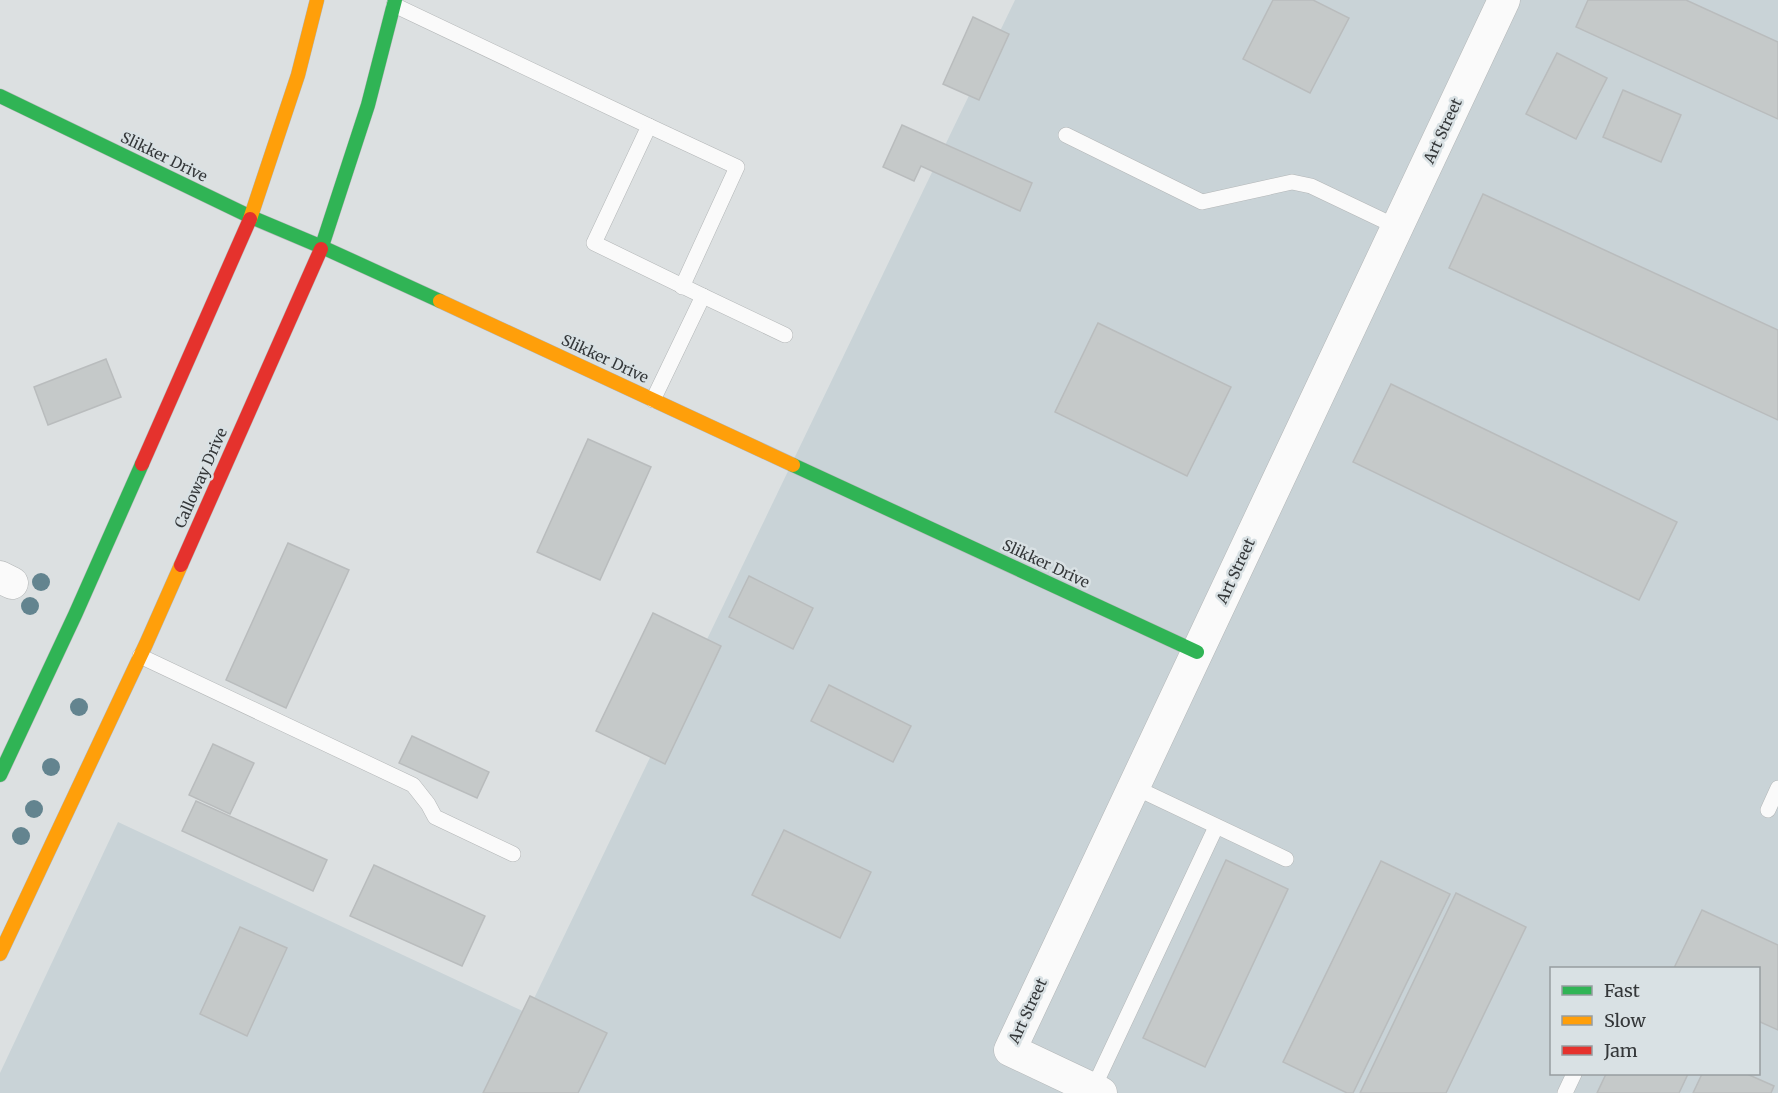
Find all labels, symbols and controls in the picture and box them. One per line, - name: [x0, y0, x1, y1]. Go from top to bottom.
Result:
- street label: Art Street: [1419, 95, 1466, 167]
- street label: Slikker Drive: [118, 127, 211, 186]
- street label: Slikker Drive: [559, 330, 652, 387]
- street label: Calloway Drive: [170, 425, 231, 531]
- street label: Slikker Drive: [1000, 535, 1093, 592]
- street label: Art Street: [1212, 535, 1259, 607]
- legend: [1550, 967, 1760, 1075]
- street label: Art Street: [1004, 975, 1051, 1047]
- text: Fast: [1604, 979, 1640, 1002]
- text: Slow: [1604, 1009, 1647, 1032]
- text: Jam: [1603, 1039, 1638, 1062]

